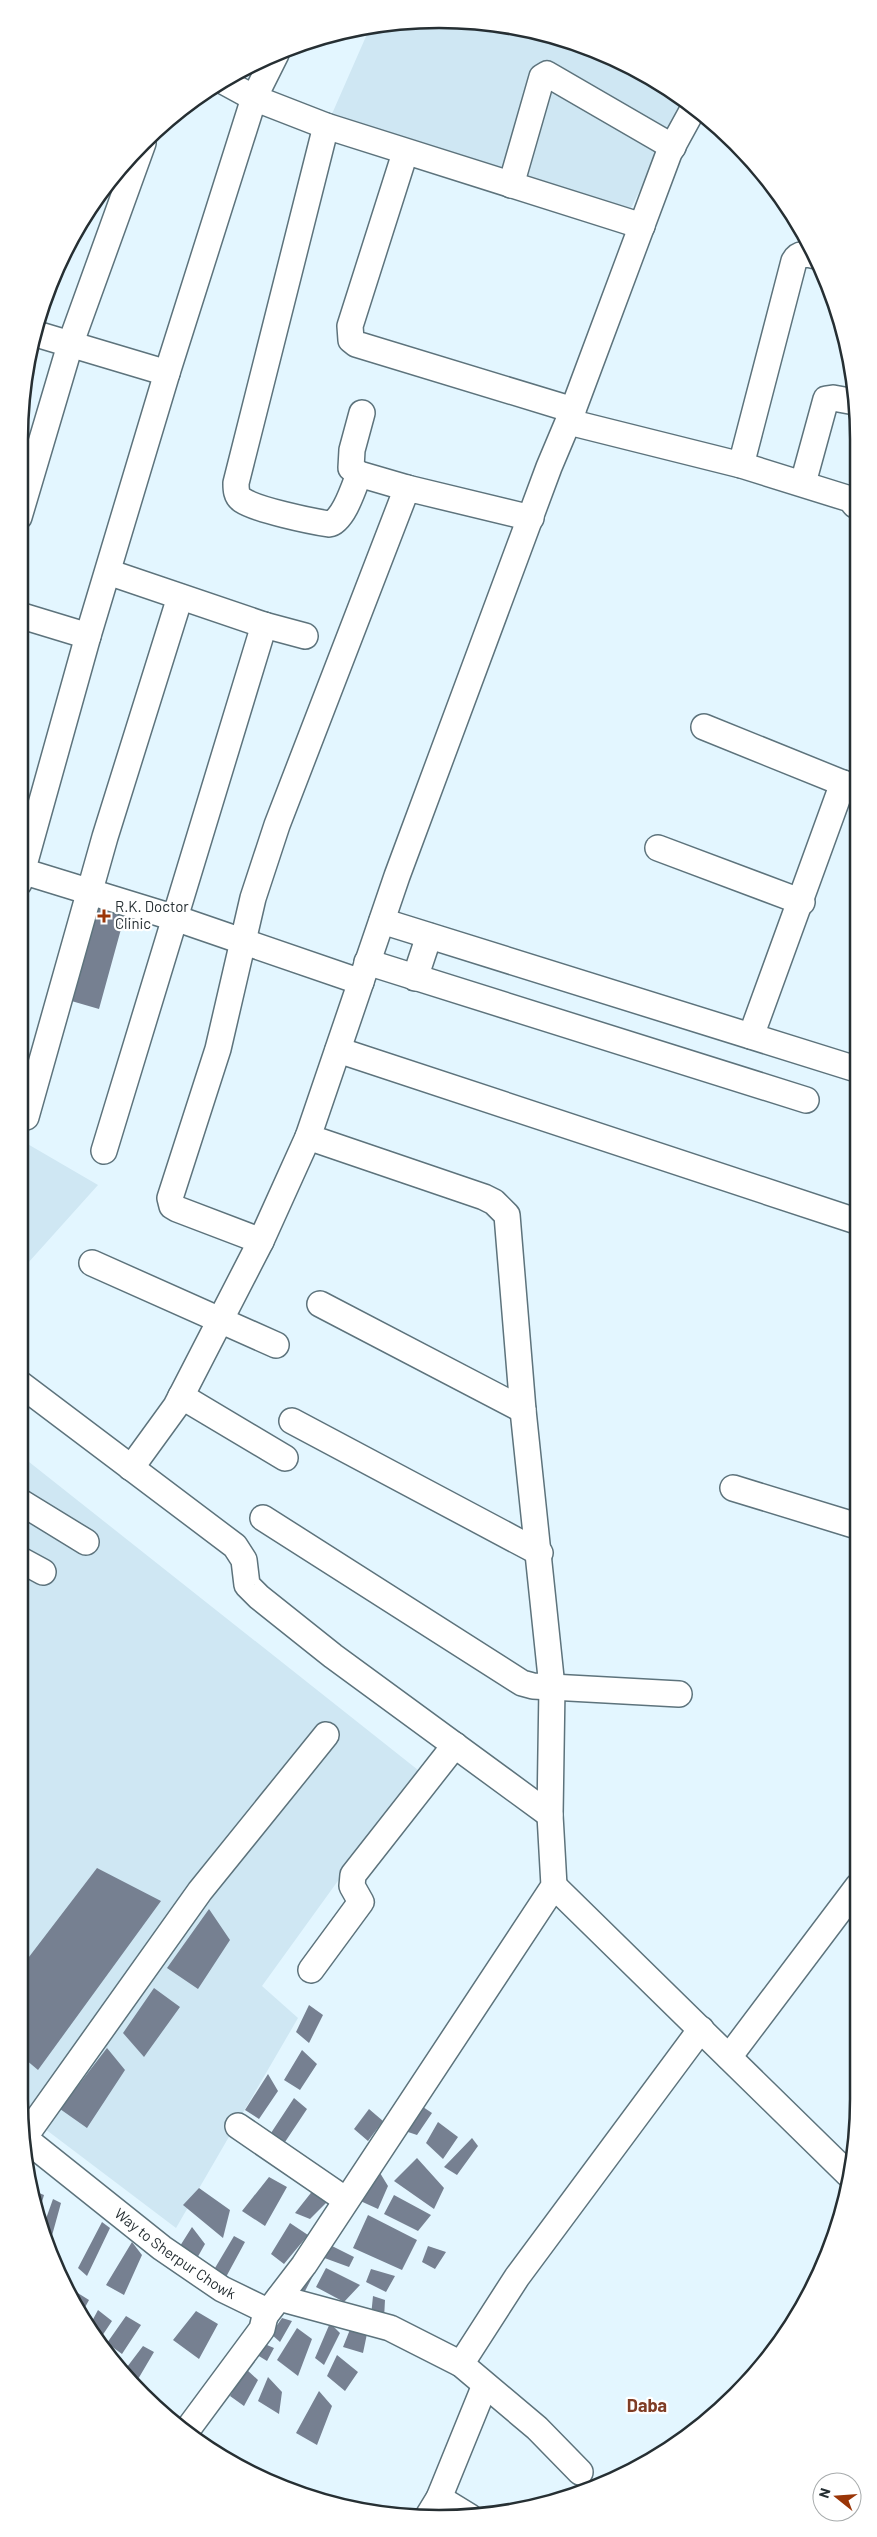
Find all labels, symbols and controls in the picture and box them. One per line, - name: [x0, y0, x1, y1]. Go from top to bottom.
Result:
- place label: R.K. Doctor Clinic: [115, 897, 189, 932]
- marker: R.K. Doctor Clinic: [97, 909, 111, 923]
- street label: Way to Sherpur Chowk: [111, 2204, 239, 2302]
- district label: Daba: [627, 2394, 667, 2416]
- north arrow: [812, 2472, 862, 2522]
- text: N: [815, 2486, 834, 2500]

